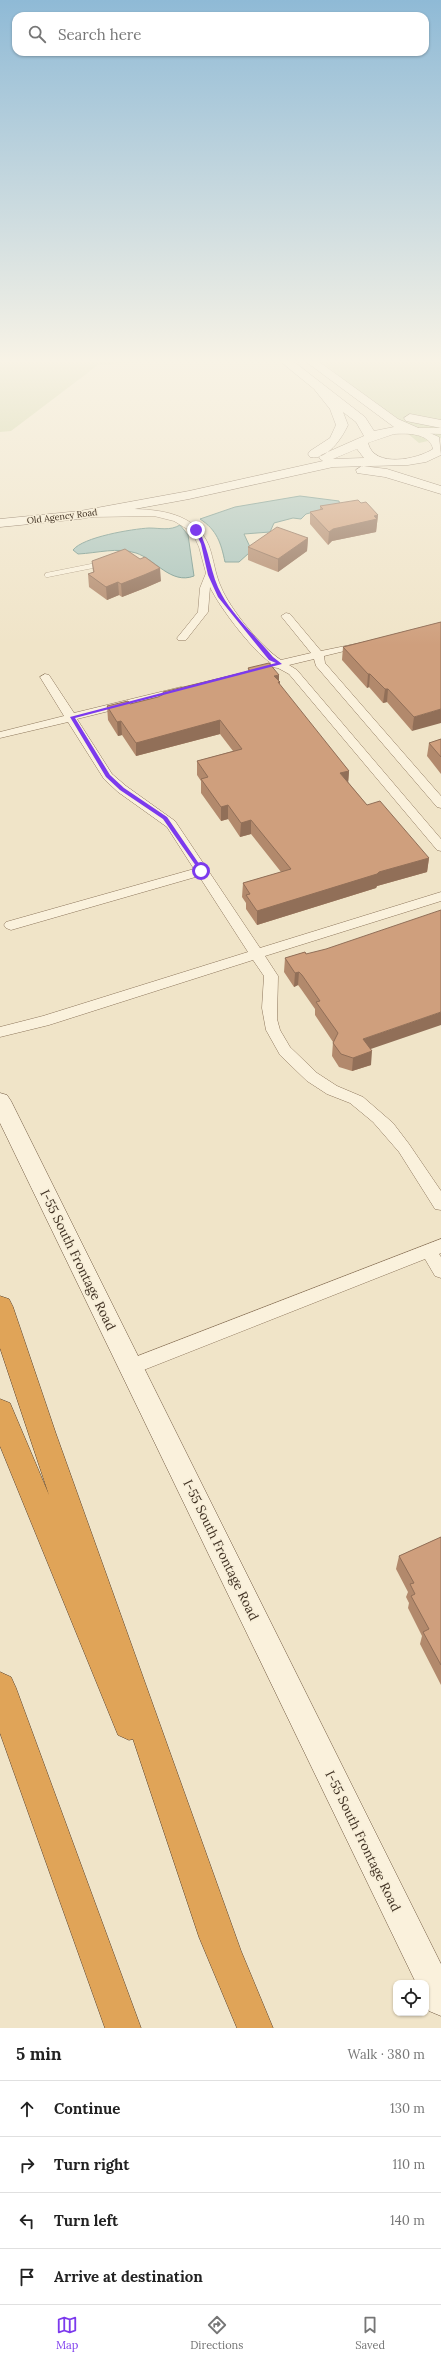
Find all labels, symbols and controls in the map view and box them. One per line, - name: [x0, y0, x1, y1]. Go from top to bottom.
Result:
- search box: [12, 12, 429, 56]
- icon: search: [26, 23, 48, 45]
- text: Search here: [58, 25, 141, 44]
- street label: Old Agency Road: [26, 506, 99, 526]
- route end: [187, 521, 205, 539]
- route start: [192, 862, 210, 880]
- street label: I-55 South Frontage Road: [37, 1187, 120, 1333]
- street label: I-55 South Frontage Road: [180, 1477, 263, 1623]
- street label: I-55 South Frontage Road: [322, 1768, 405, 1914]
- map controls: [393, 1980, 429, 2016]
- button: locate: [393, 1980, 429, 2016]
- text: 5 min: [16, 2043, 62, 2065]
- text: Walk · 380 m: [348, 2046, 425, 2063]
- icon: ahead: [16, 2098, 38, 2120]
- text: Continue: [54, 2099, 120, 2118]
- text: 130 m: [390, 2100, 425, 2117]
- icon: right: [16, 2154, 38, 2176]
- text: Turn right: [54, 2155, 130, 2174]
- text: 110 m: [392, 2156, 425, 2173]
- icon: left: [16, 2210, 38, 2232]
- text: Turn left: [54, 2211, 118, 2230]
- text: 140 m: [390, 2212, 425, 2229]
- icon: arrive: [16, 2266, 38, 2288]
- text: Arrive at destination: [54, 2267, 203, 2286]
- tab: Map: [56, 2314, 78, 2352]
- tab: Directions: [190, 2314, 243, 2352]
- tab: Saved: [355, 2314, 385, 2352]

